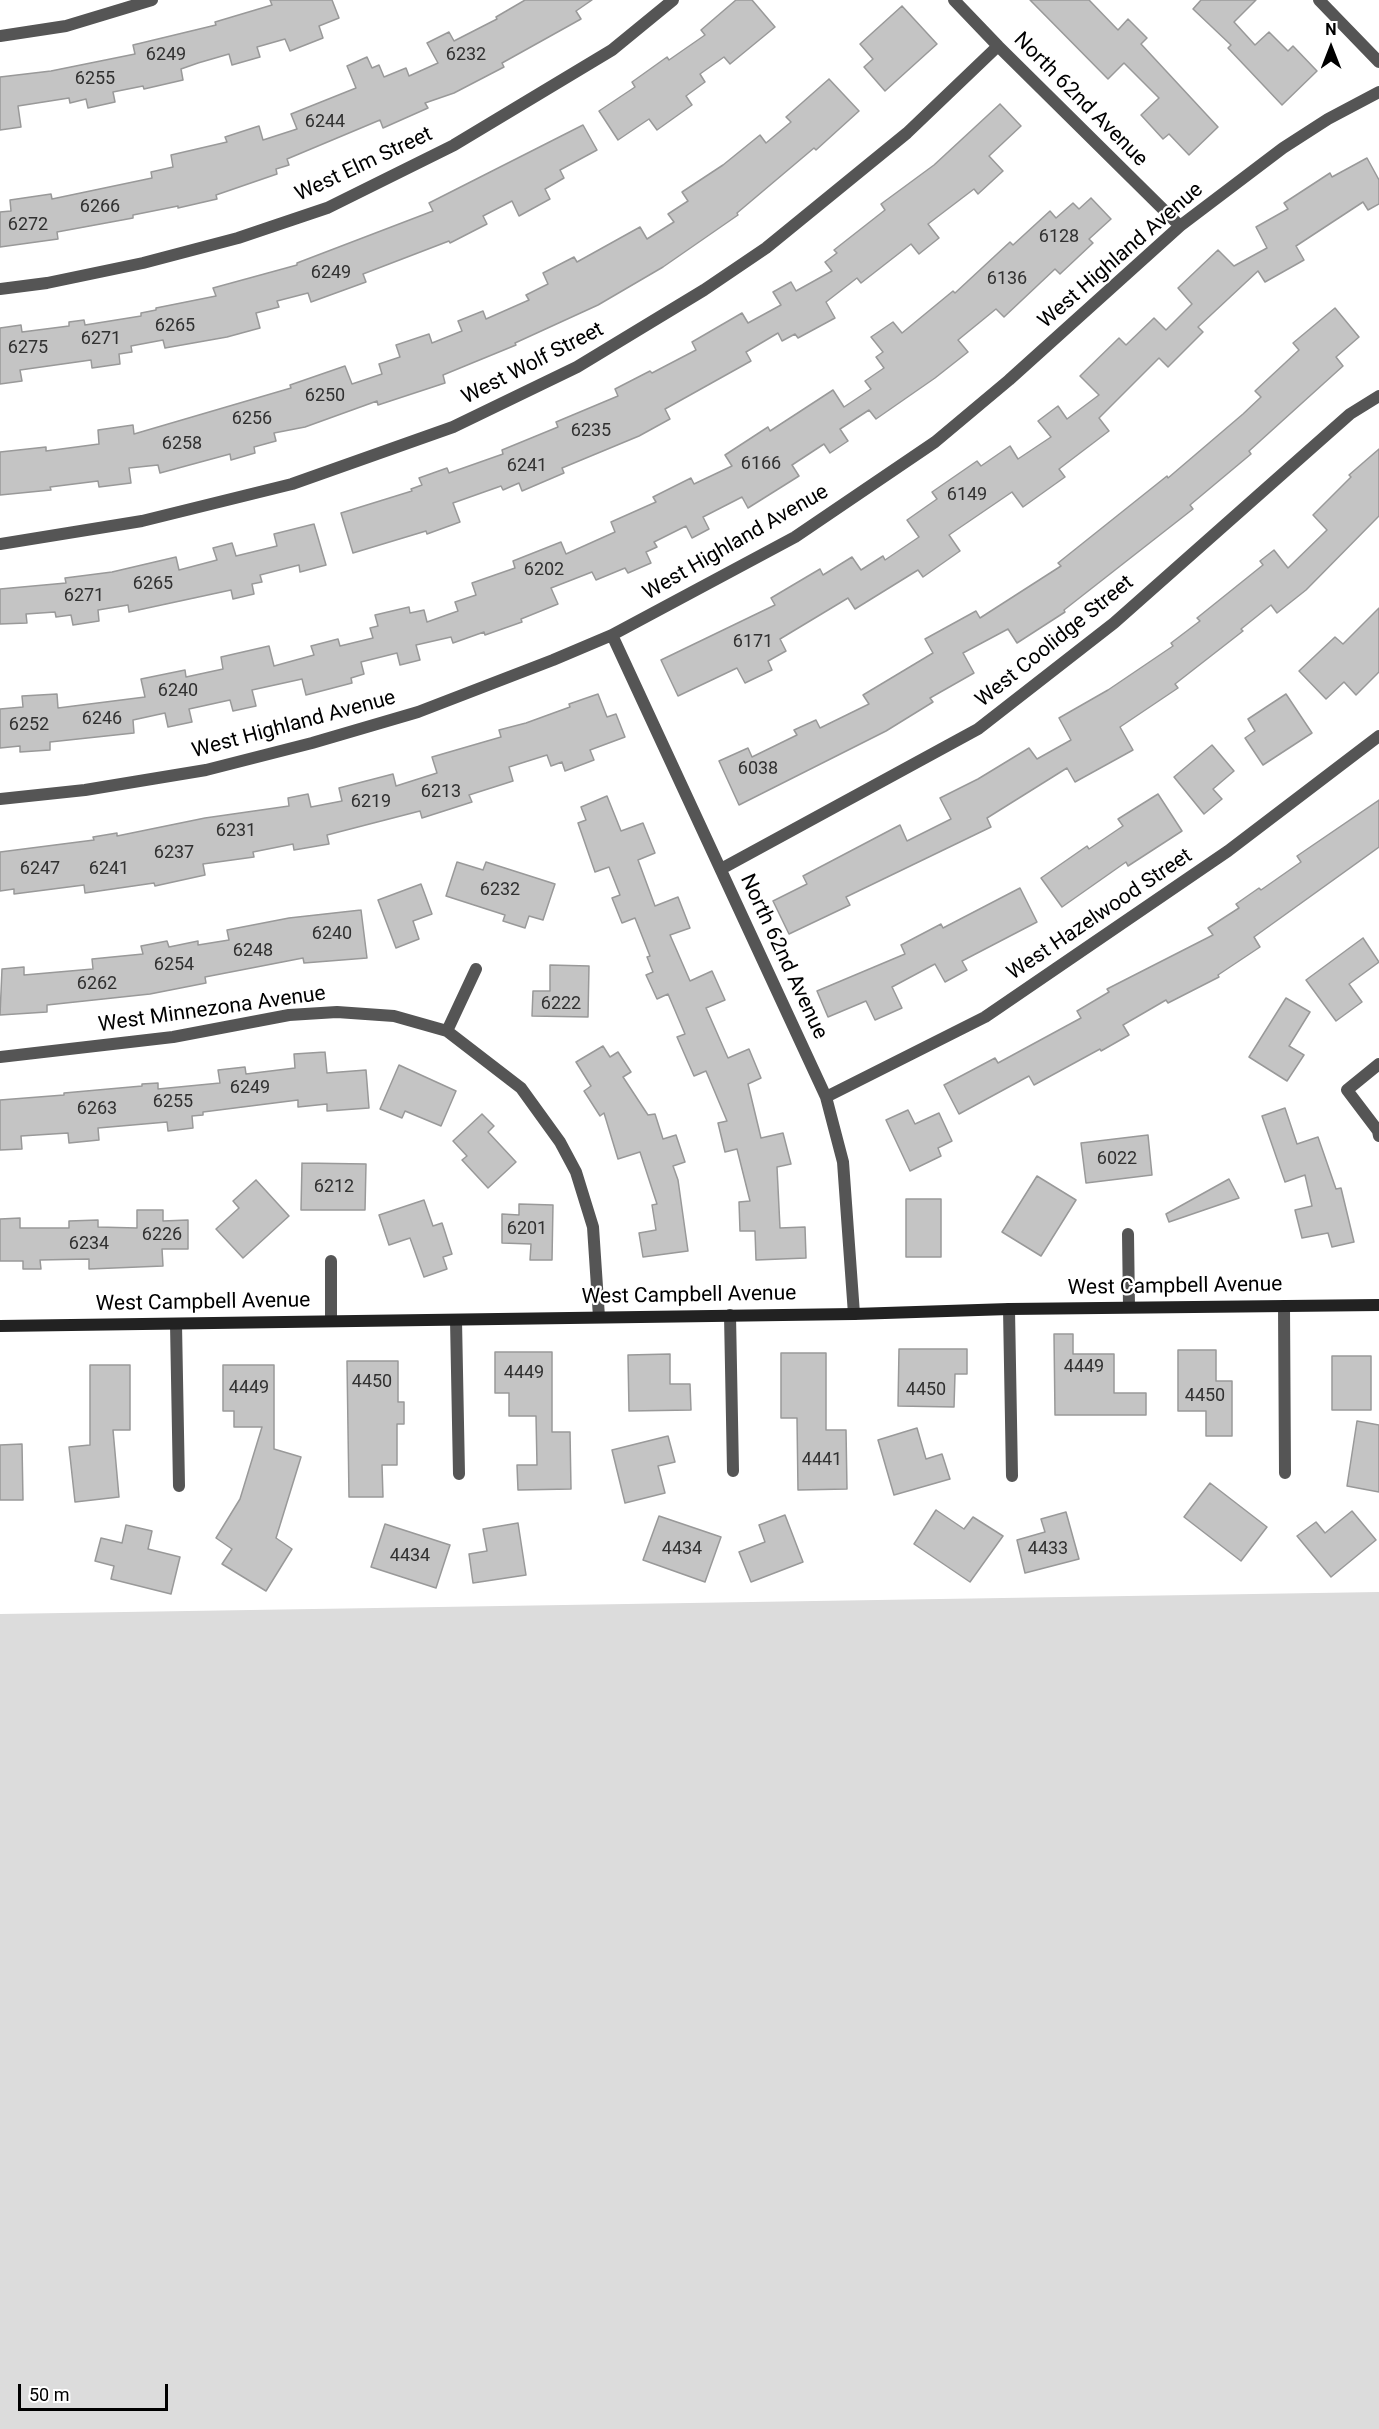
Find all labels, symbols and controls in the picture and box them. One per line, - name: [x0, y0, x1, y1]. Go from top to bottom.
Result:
- north arrow: [1301, 18, 1361, 78]
- text: N: [1325, 20, 1337, 39]
- street label: North 62nd Avenue: [1008, 28, 1152, 172]
- house number: 6249: [146, 44, 186, 66]
- house number: 6232: [446, 44, 486, 66]
- house number: 6255: [75, 68, 115, 90]
- house number: 6244: [305, 111, 345, 133]
- street label: West Elm Street: [291, 122, 437, 208]
- street label: West Highland Avenue: [1034, 178, 1208, 334]
- house number: 6266: [80, 196, 120, 218]
- house number: 6272: [8, 214, 48, 236]
- house number: 6128: [1039, 226, 1079, 248]
- house number: 6249: [311, 262, 351, 284]
- house number: 6136: [987, 268, 1027, 290]
- house number: 6265: [155, 315, 195, 337]
- street label: West Wolf Street: [458, 317, 608, 411]
- house number: 6271: [81, 328, 121, 350]
- house number: 6275: [8, 337, 48, 359]
- house number: 6250: [305, 385, 345, 407]
- house number: 6256: [232, 408, 272, 430]
- house number: 6235: [571, 420, 611, 442]
- house number: 6258: [162, 433, 202, 455]
- house number: 6166: [741, 453, 781, 475]
- house number: 6241: [507, 455, 547, 477]
- street label: West Highland Avenue: [639, 480, 833, 606]
- house number: 6149: [947, 484, 987, 506]
- house number: 6202: [524, 559, 564, 581]
- street label: West Coolidge Street: [971, 571, 1139, 713]
- house number: 6265: [133, 573, 173, 595]
- house number: 6271: [64, 585, 104, 607]
- house number: 6171: [733, 631, 773, 653]
- house number: 6240: [158, 680, 198, 702]
- street label: West Highland Avenue: [189, 686, 399, 764]
- house number: 6246: [82, 708, 122, 730]
- house number: 6252: [9, 714, 49, 736]
- house number: 6038: [738, 758, 778, 780]
- house number: 6213: [421, 781, 461, 803]
- house number: 6219: [351, 791, 391, 813]
- house number: 6231: [216, 820, 256, 842]
- house number: 6237: [154, 842, 194, 864]
- street label: West Hazelwood Street: [1003, 844, 1197, 986]
- house number: 6247: [20, 858, 60, 880]
- house number: 6241: [89, 858, 129, 880]
- street label: North 62nd Avenue: [734, 870, 832, 1044]
- house number: 6232: [480, 879, 520, 901]
- house number: 6240: [312, 923, 352, 945]
- house number: 6248: [233, 940, 273, 962]
- house number: 6254: [154, 954, 194, 976]
- house number: 6262: [77, 973, 117, 995]
- street label: West Minnezona Avenue: [97, 982, 327, 1038]
- house number: 6222: [541, 993, 581, 1015]
- house number: 6249: [230, 1077, 270, 1099]
- house number: 6255: [153, 1091, 193, 1113]
- house number: 6263: [77, 1098, 117, 1120]
- house number: 6022: [1097, 1148, 1137, 1170]
- house number: 6212: [314, 1176, 354, 1198]
- house number: 6201: [507, 1218, 547, 1240]
- house number: 6226: [142, 1224, 182, 1246]
- house number: 6234: [69, 1233, 109, 1255]
- street label: West Campbell Avenue: [1067, 1273, 1283, 1301]
- street label: West Campbell Avenue: [581, 1282, 797, 1310]
- street label: West Campbell Avenue: [95, 1289, 311, 1317]
- house number: 4449: [1064, 1356, 1104, 1378]
- house number: 4449: [504, 1362, 544, 1384]
- house number: 4450: [352, 1371, 392, 1393]
- house number: 4449: [229, 1377, 269, 1399]
- house number: 4450: [906, 1379, 946, 1401]
- house number: 4450: [1185, 1385, 1225, 1407]
- house number: 4441: [802, 1449, 842, 1471]
- house number: 4434: [662, 1538, 702, 1560]
- house number: 4433: [1028, 1538, 1068, 1560]
- house number: 4434: [390, 1545, 430, 1567]
- scale bar: [21, 2372, 171, 2410]
- text: 50 m: [29, 2384, 69, 2405]

